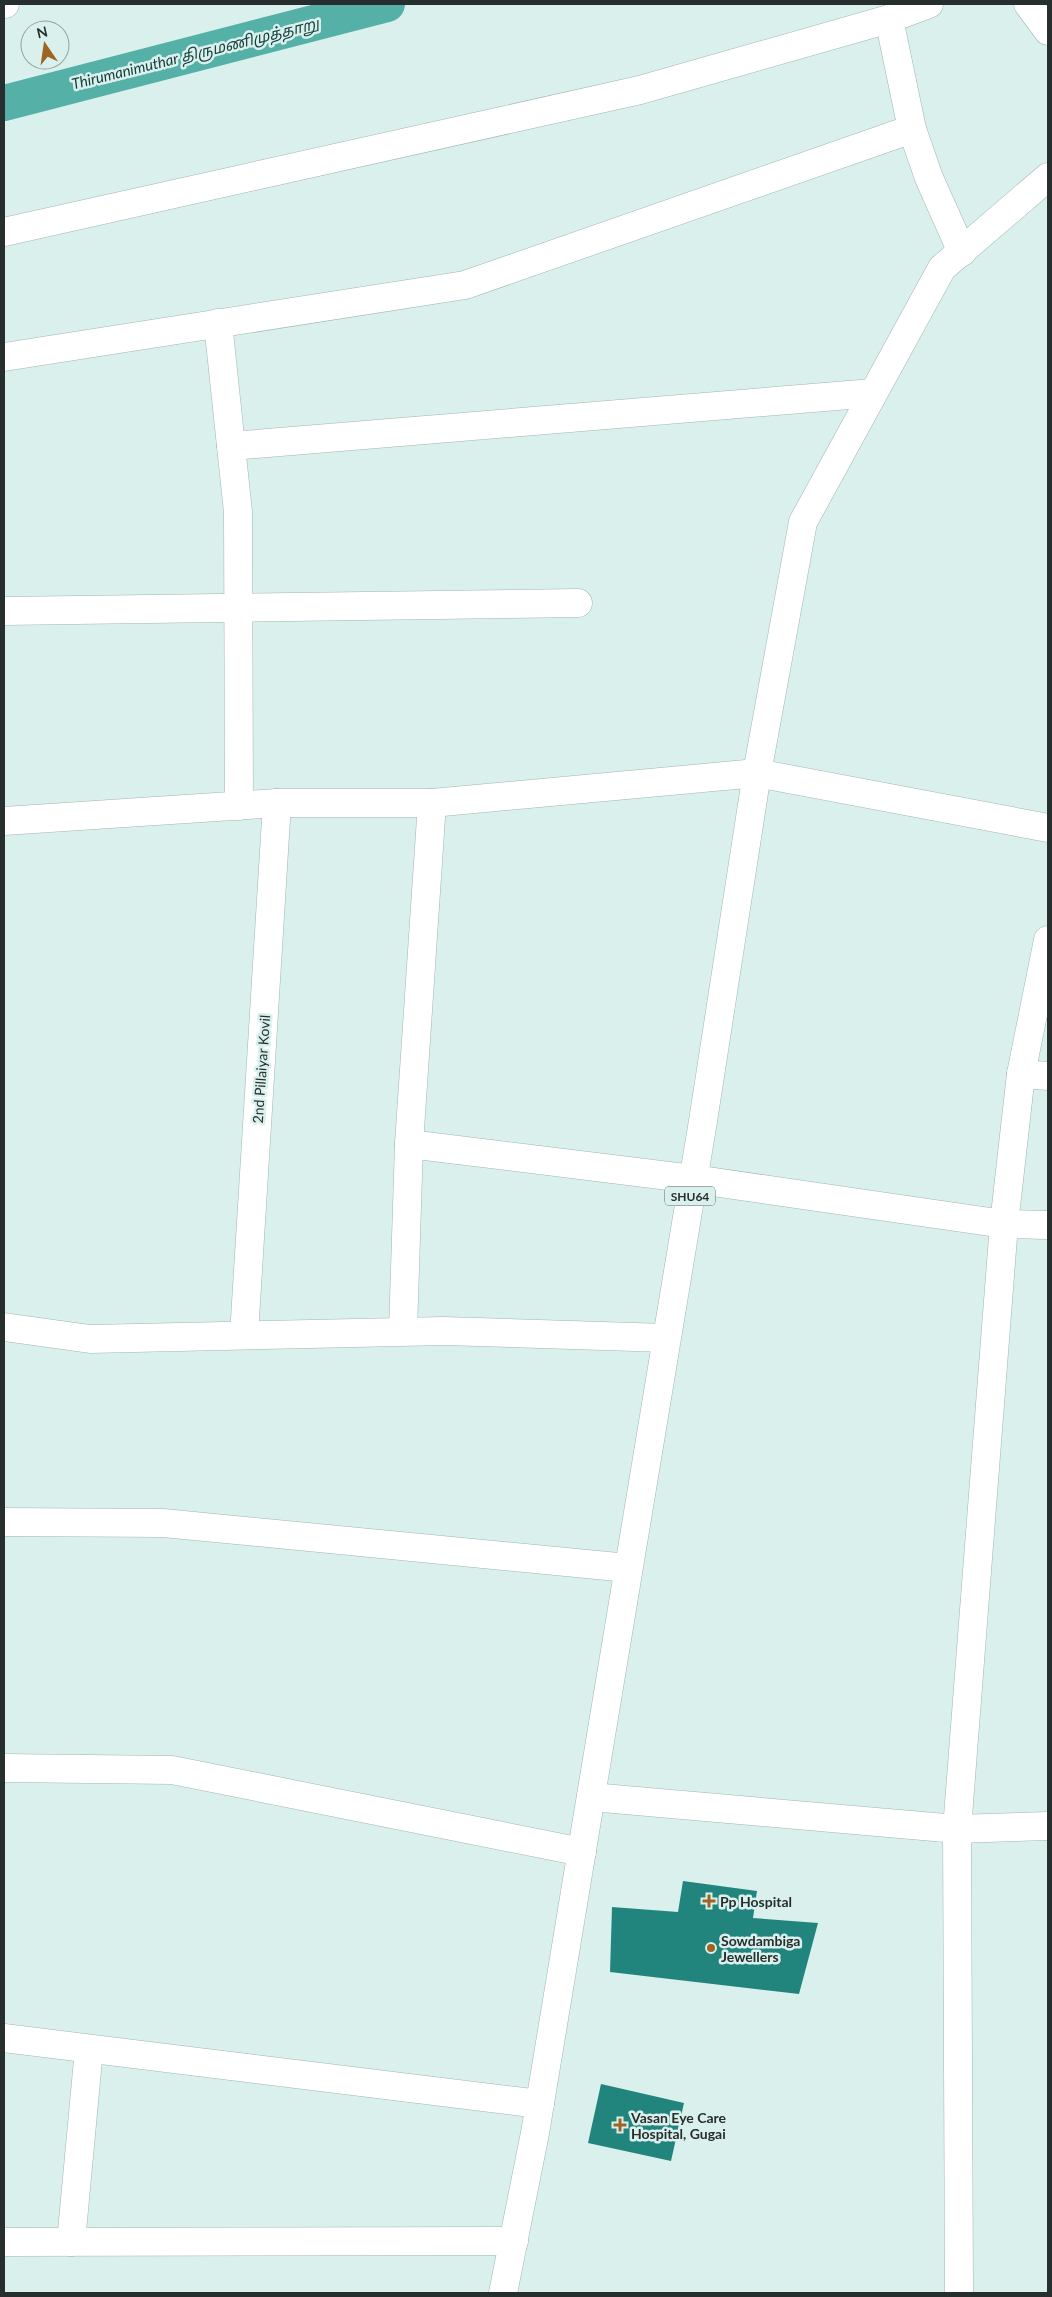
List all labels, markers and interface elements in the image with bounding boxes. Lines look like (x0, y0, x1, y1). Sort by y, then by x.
water label: Thirumanimuthar திருமணிமுத்தாறு (70, 13, 322, 94)
north arrow (20, 20, 70, 70)
text: N (35, 22, 49, 41)
street label: 2nd Pillaiyar Kovil (249, 1014, 273, 1124)
road number: SHU64 (665, 1186, 715, 1206)
place label: Pp Hospital (720, 1893, 792, 1910)
marker: Pp Hospital (702, 1894, 716, 1908)
place label: Sowdambiga Jewellers (721, 1932, 800, 1965)
marker: Sowdambiga Jewellers (705, 1942, 717, 1954)
place label: Vasan Eye Care Hospital, Gugai (630, 2109, 727, 2142)
marker: Vasan Eye Care Hospital, Gugai (613, 2118, 627, 2132)

